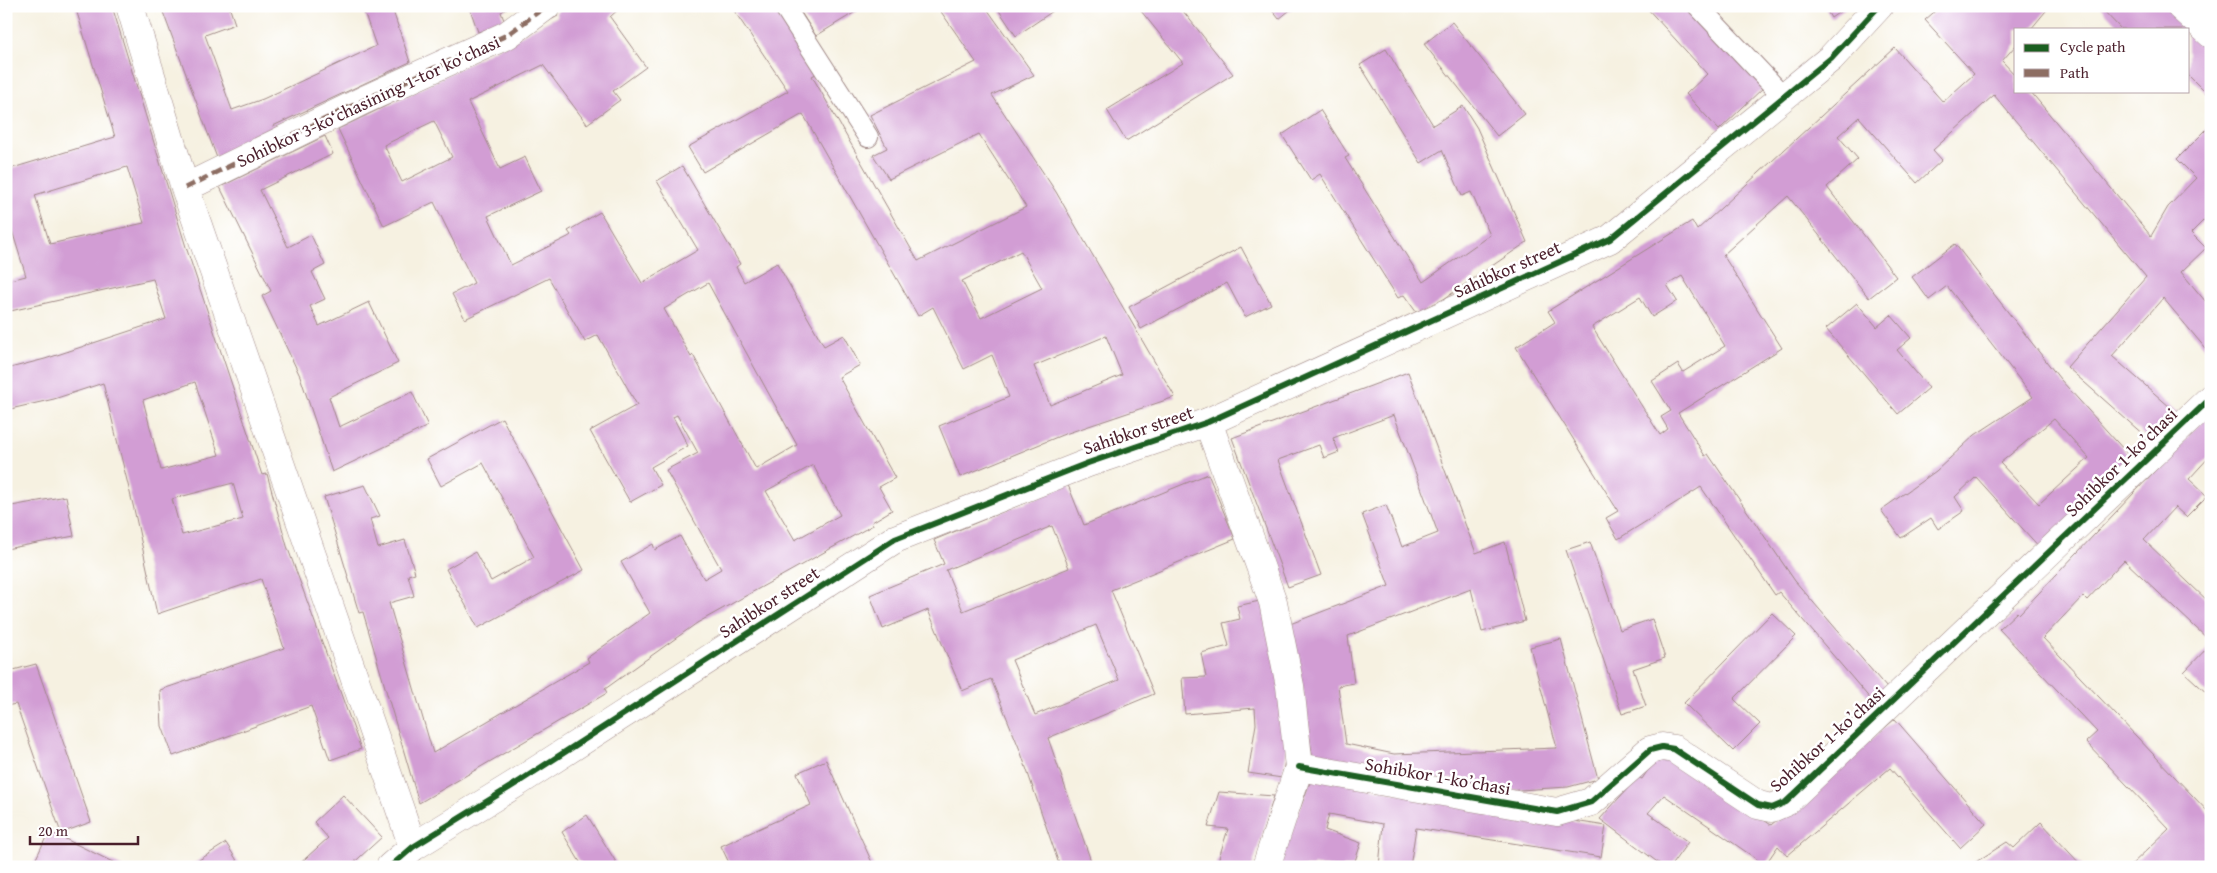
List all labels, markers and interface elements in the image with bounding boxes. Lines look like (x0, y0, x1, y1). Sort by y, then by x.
street label: Sohibkor 3-ko‘chasining 1-tor ko‘chasi (232, 28, 504, 174)
legend (2014, 28, 2190, 92)
text: Cycle path (2060, 36, 2126, 57)
text: Path (2060, 62, 2089, 83)
street label: Sahibkor street (1449, 233, 1566, 305)
street label: Sahibkor street (1079, 398, 1197, 461)
street label: Sohibkor 1-koʼchasi (2059, 401, 2183, 523)
street label: Sahibkor street (713, 559, 825, 645)
street label: Sohibkor 1-koʼchasi (1763, 680, 1891, 798)
street label: Sohibkor 1-koʼchasi (1363, 750, 1513, 802)
scale bar (30, 813, 138, 845)
text: 20 m (38, 820, 69, 841)

